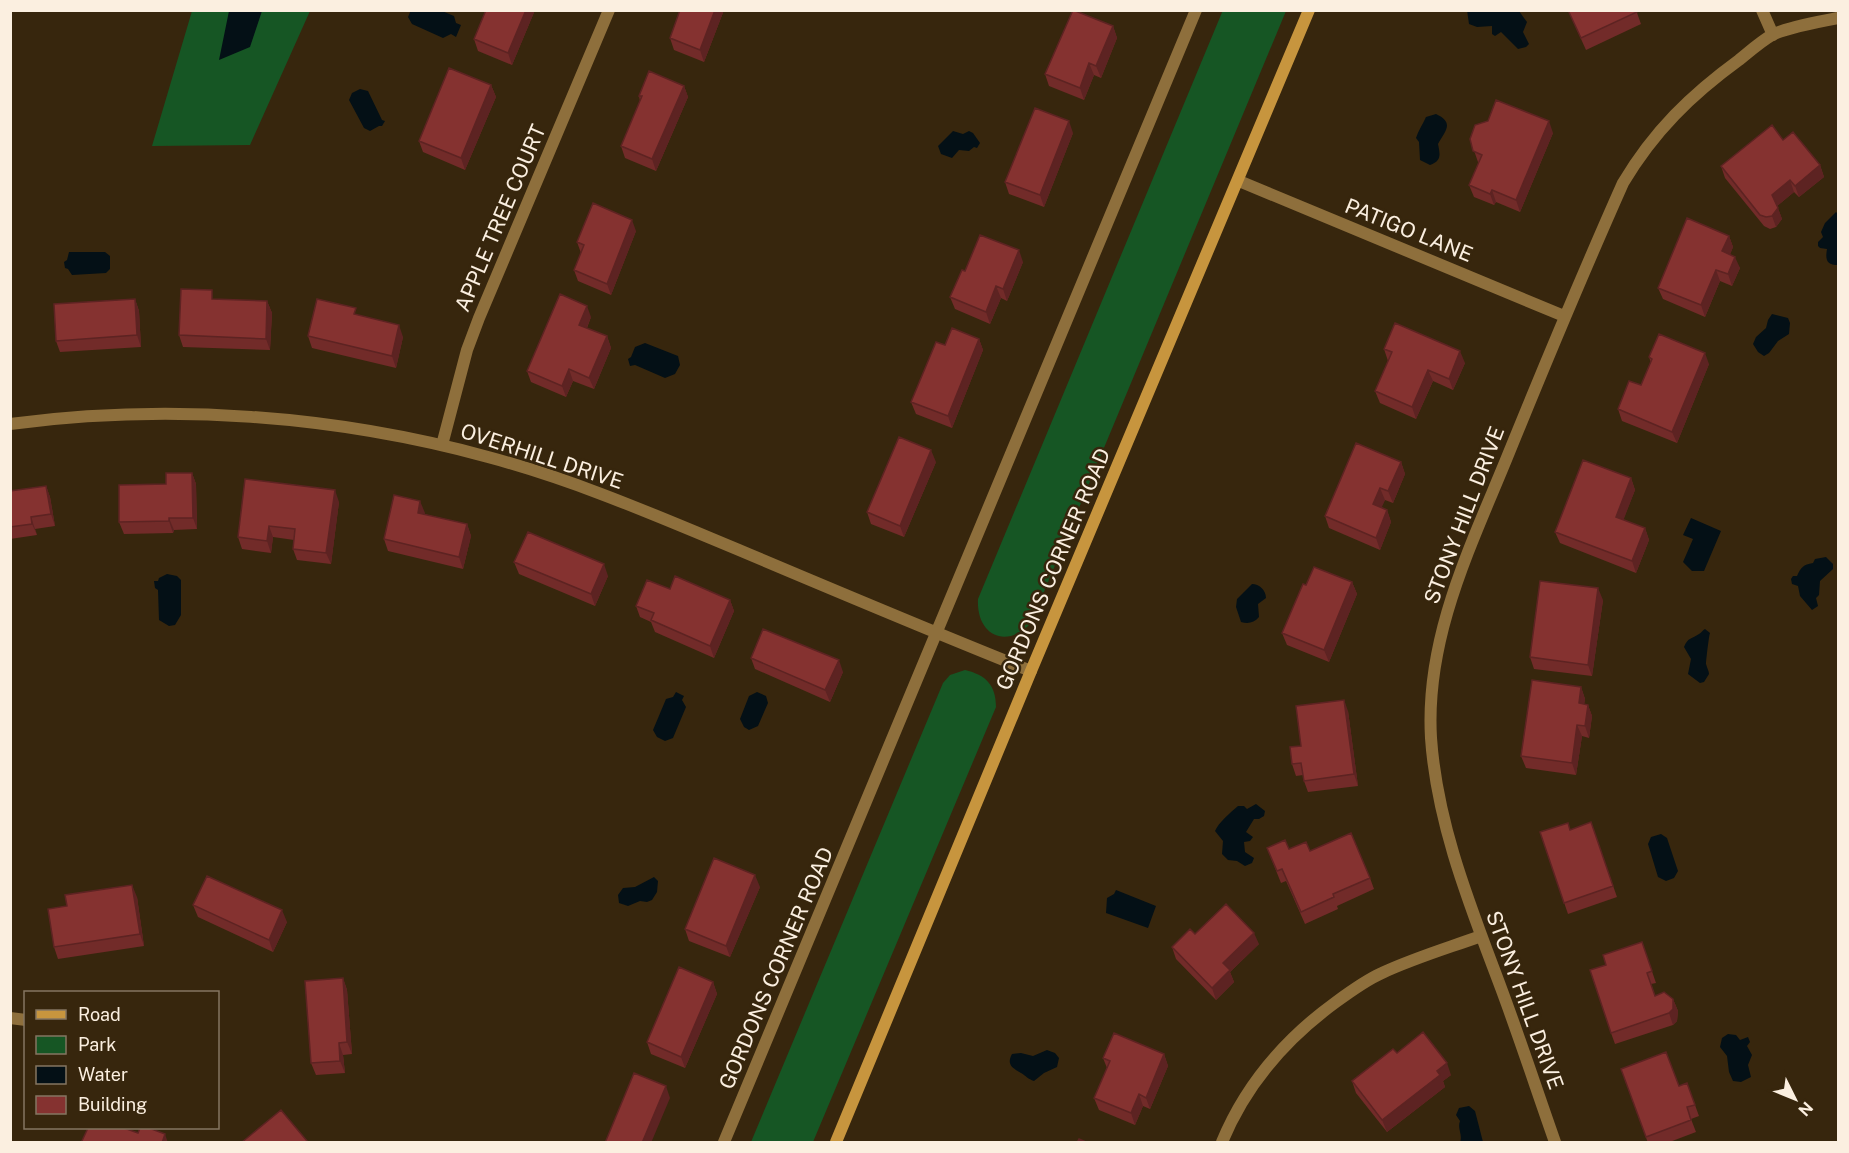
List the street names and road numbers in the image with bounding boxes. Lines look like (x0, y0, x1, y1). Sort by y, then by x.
street label: APPLE TREE COURT (449, 121, 551, 315)
street label: PATIGO LANE (1341, 193, 1477, 267)
street label: OVERHILL DRIVE (457, 418, 627, 494)
street label: STONY HILL DRIVE (1419, 423, 1509, 607)
street label: GORDONS CORNER ROAD (991, 444, 1115, 694)
street label: GORDONS CORNER ROAD (714, 843, 838, 1093)
street label: STONY HILL DRIVE (1481, 907, 1569, 1093)

